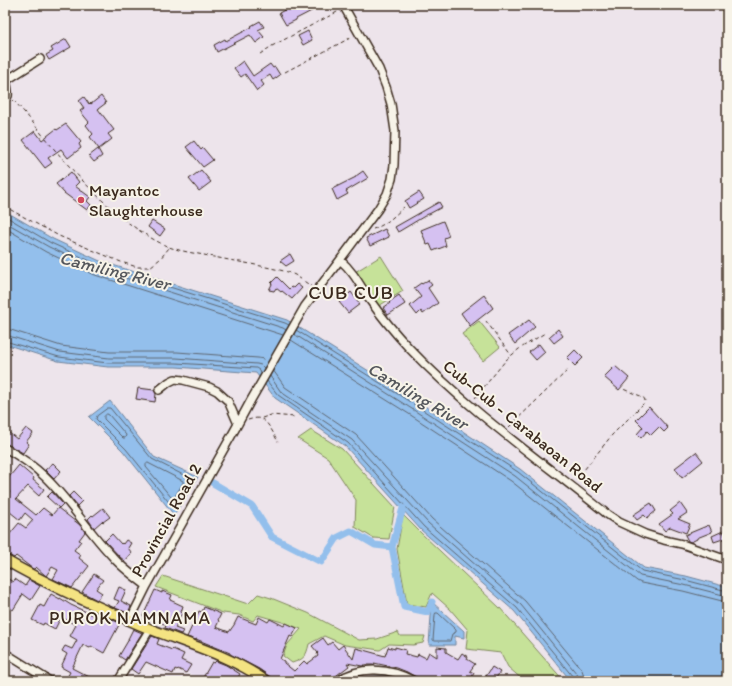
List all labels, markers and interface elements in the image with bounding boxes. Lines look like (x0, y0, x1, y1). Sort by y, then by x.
place label: Mayantoc Slaughterhouse (89, 180, 203, 220)
marker: Mayantoc Slaughterhouse (76, 195, 86, 205)
water label: Camiling River (57, 247, 174, 296)
district label: CUB CUB (308, 281, 394, 304)
street label: Cub-Cub - Carabaoan Road (439, 356, 607, 497)
water label: Camiling River (364, 357, 474, 436)
street label: Provincial Road 2 (127, 460, 205, 580)
district label: PUROK NAMNAMA (49, 607, 211, 629)

